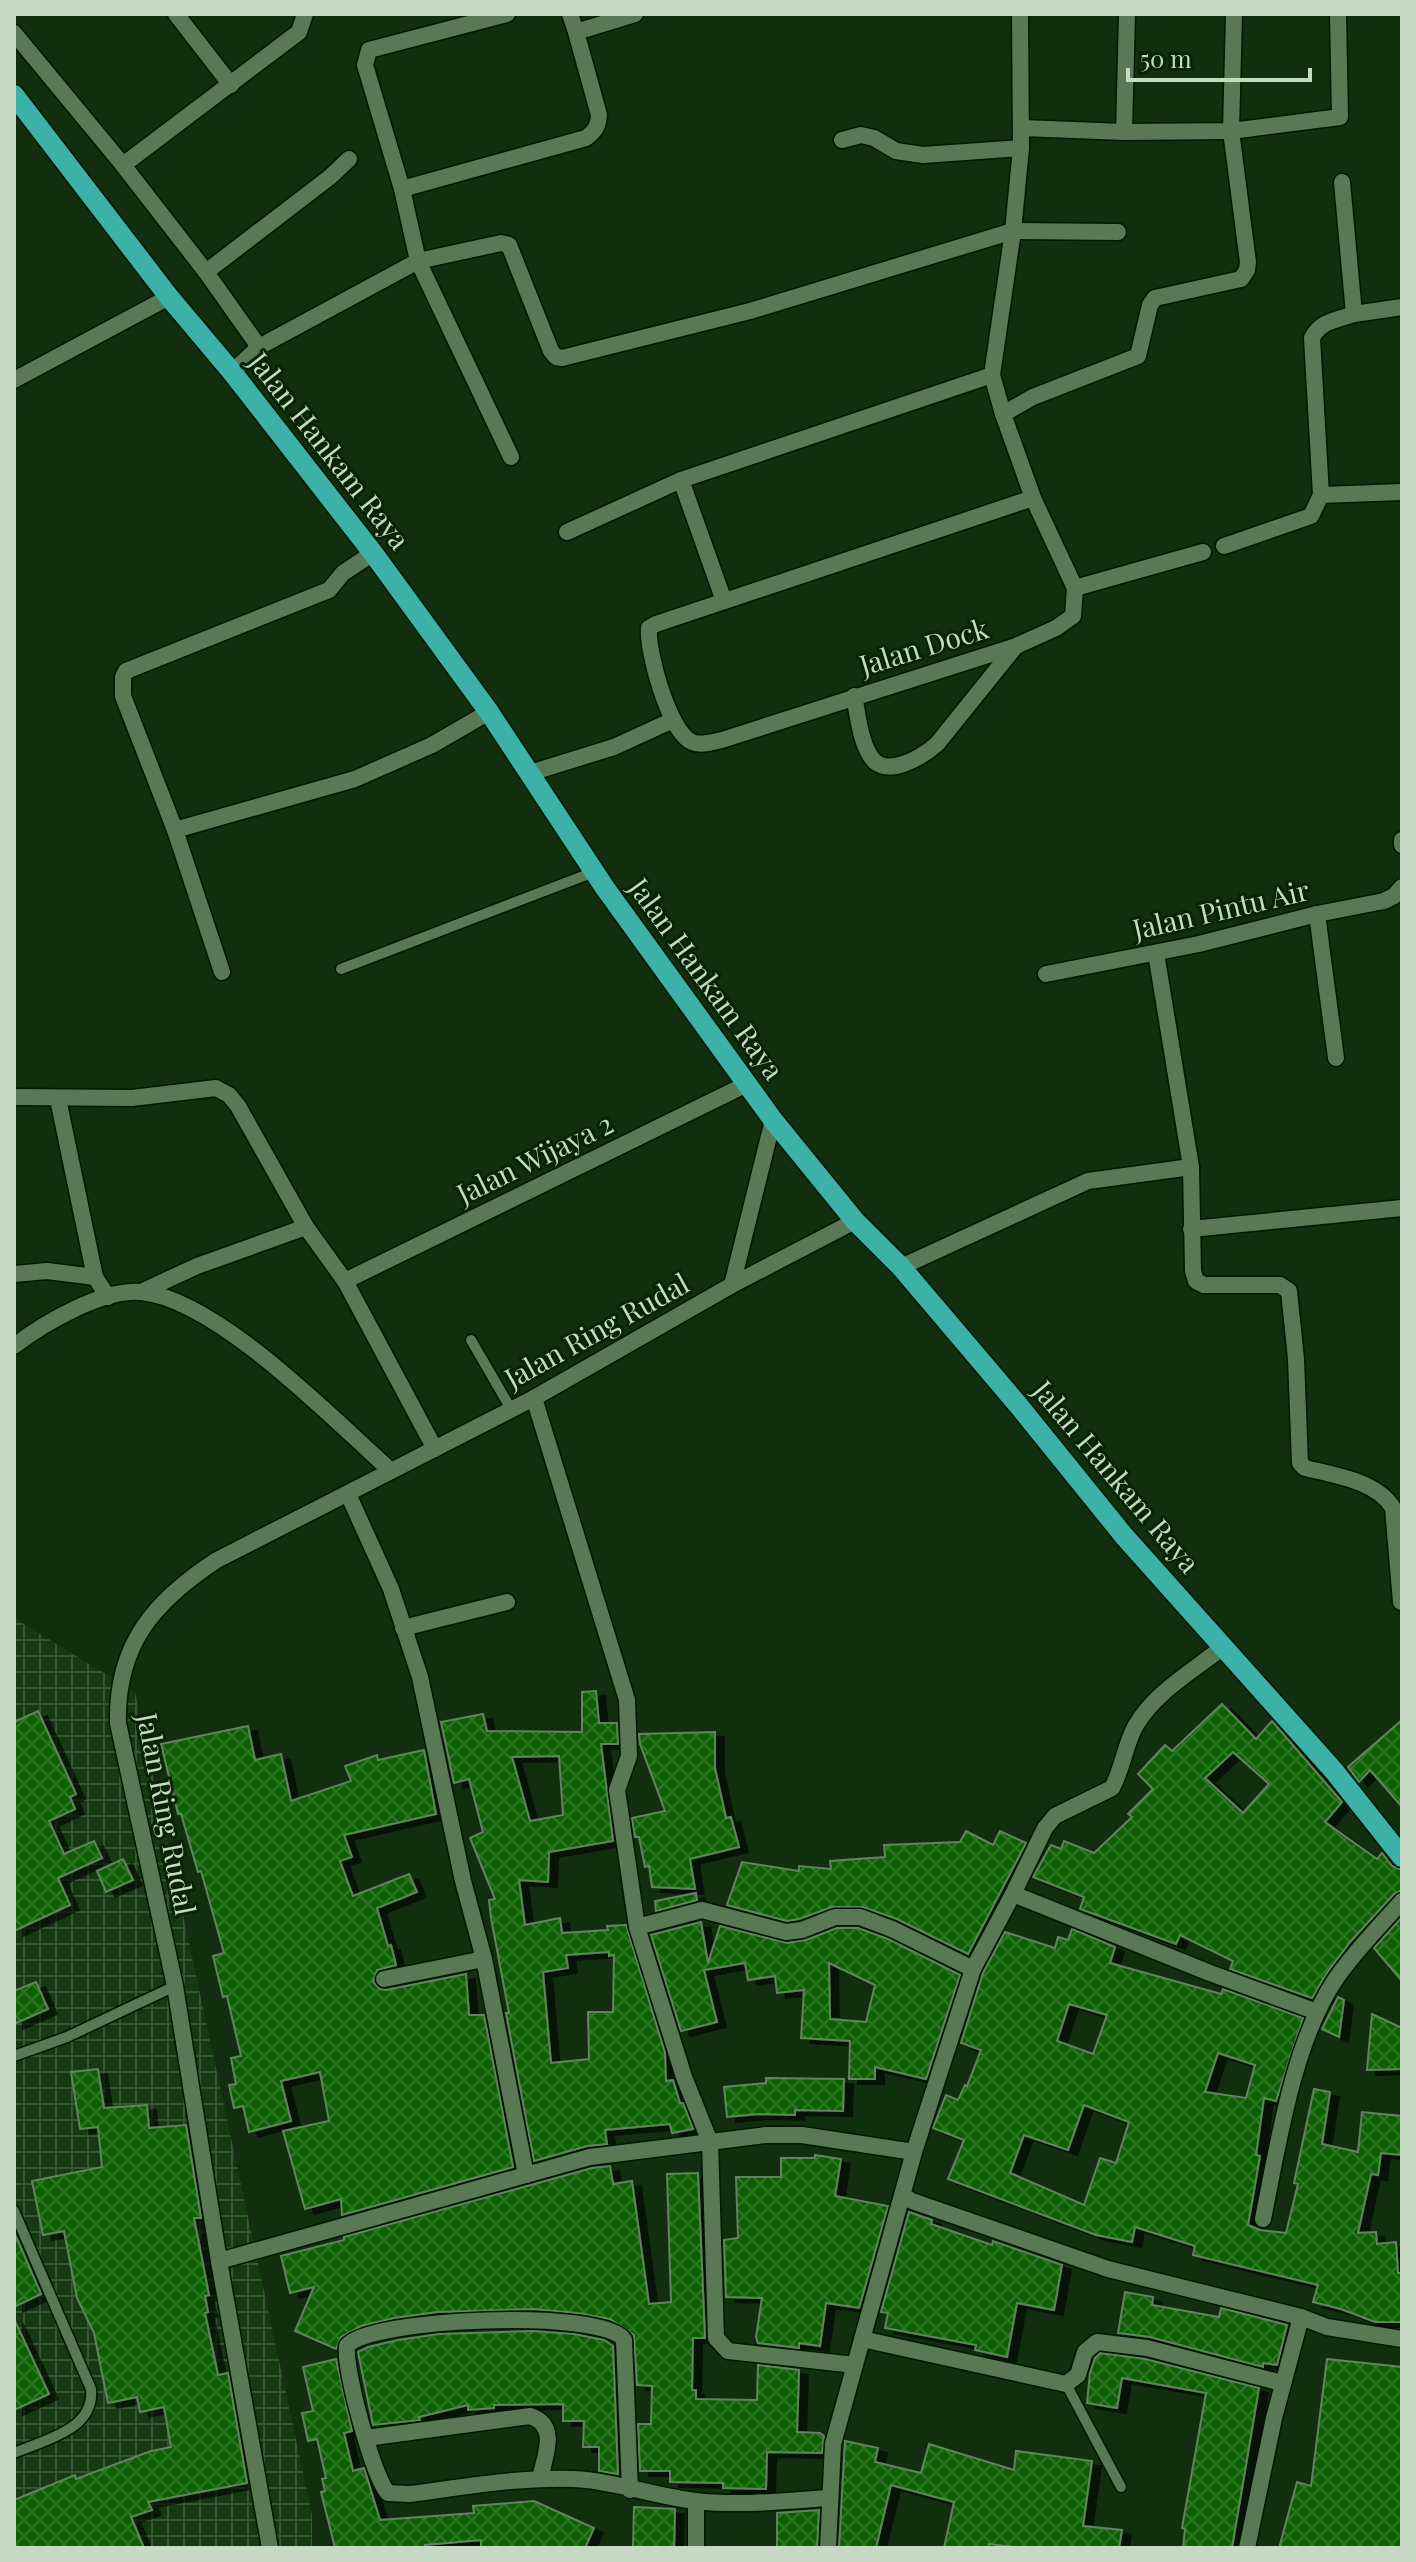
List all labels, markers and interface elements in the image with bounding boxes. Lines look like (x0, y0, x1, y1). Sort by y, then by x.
scale bar (1128, 32, 1310, 82)
text: 50 m (1140, 42, 1192, 74)
street label: Jalan Hankam Raya (241, 343, 419, 556)
street label: Jalan Dock (854, 608, 993, 683)
street label: Jalan Hankam Raya (621, 869, 793, 1086)
street label: Jalan Pintu Air (1128, 870, 1313, 947)
street label: Jalan Wijaya 2 (449, 1104, 619, 1212)
street label: Jalan Ring Rudal (497, 1264, 695, 1396)
street label: Jalan Hankam Raya (1025, 1371, 1209, 1580)
street label: Jalan Ring Rudal (130, 1708, 205, 1918)

